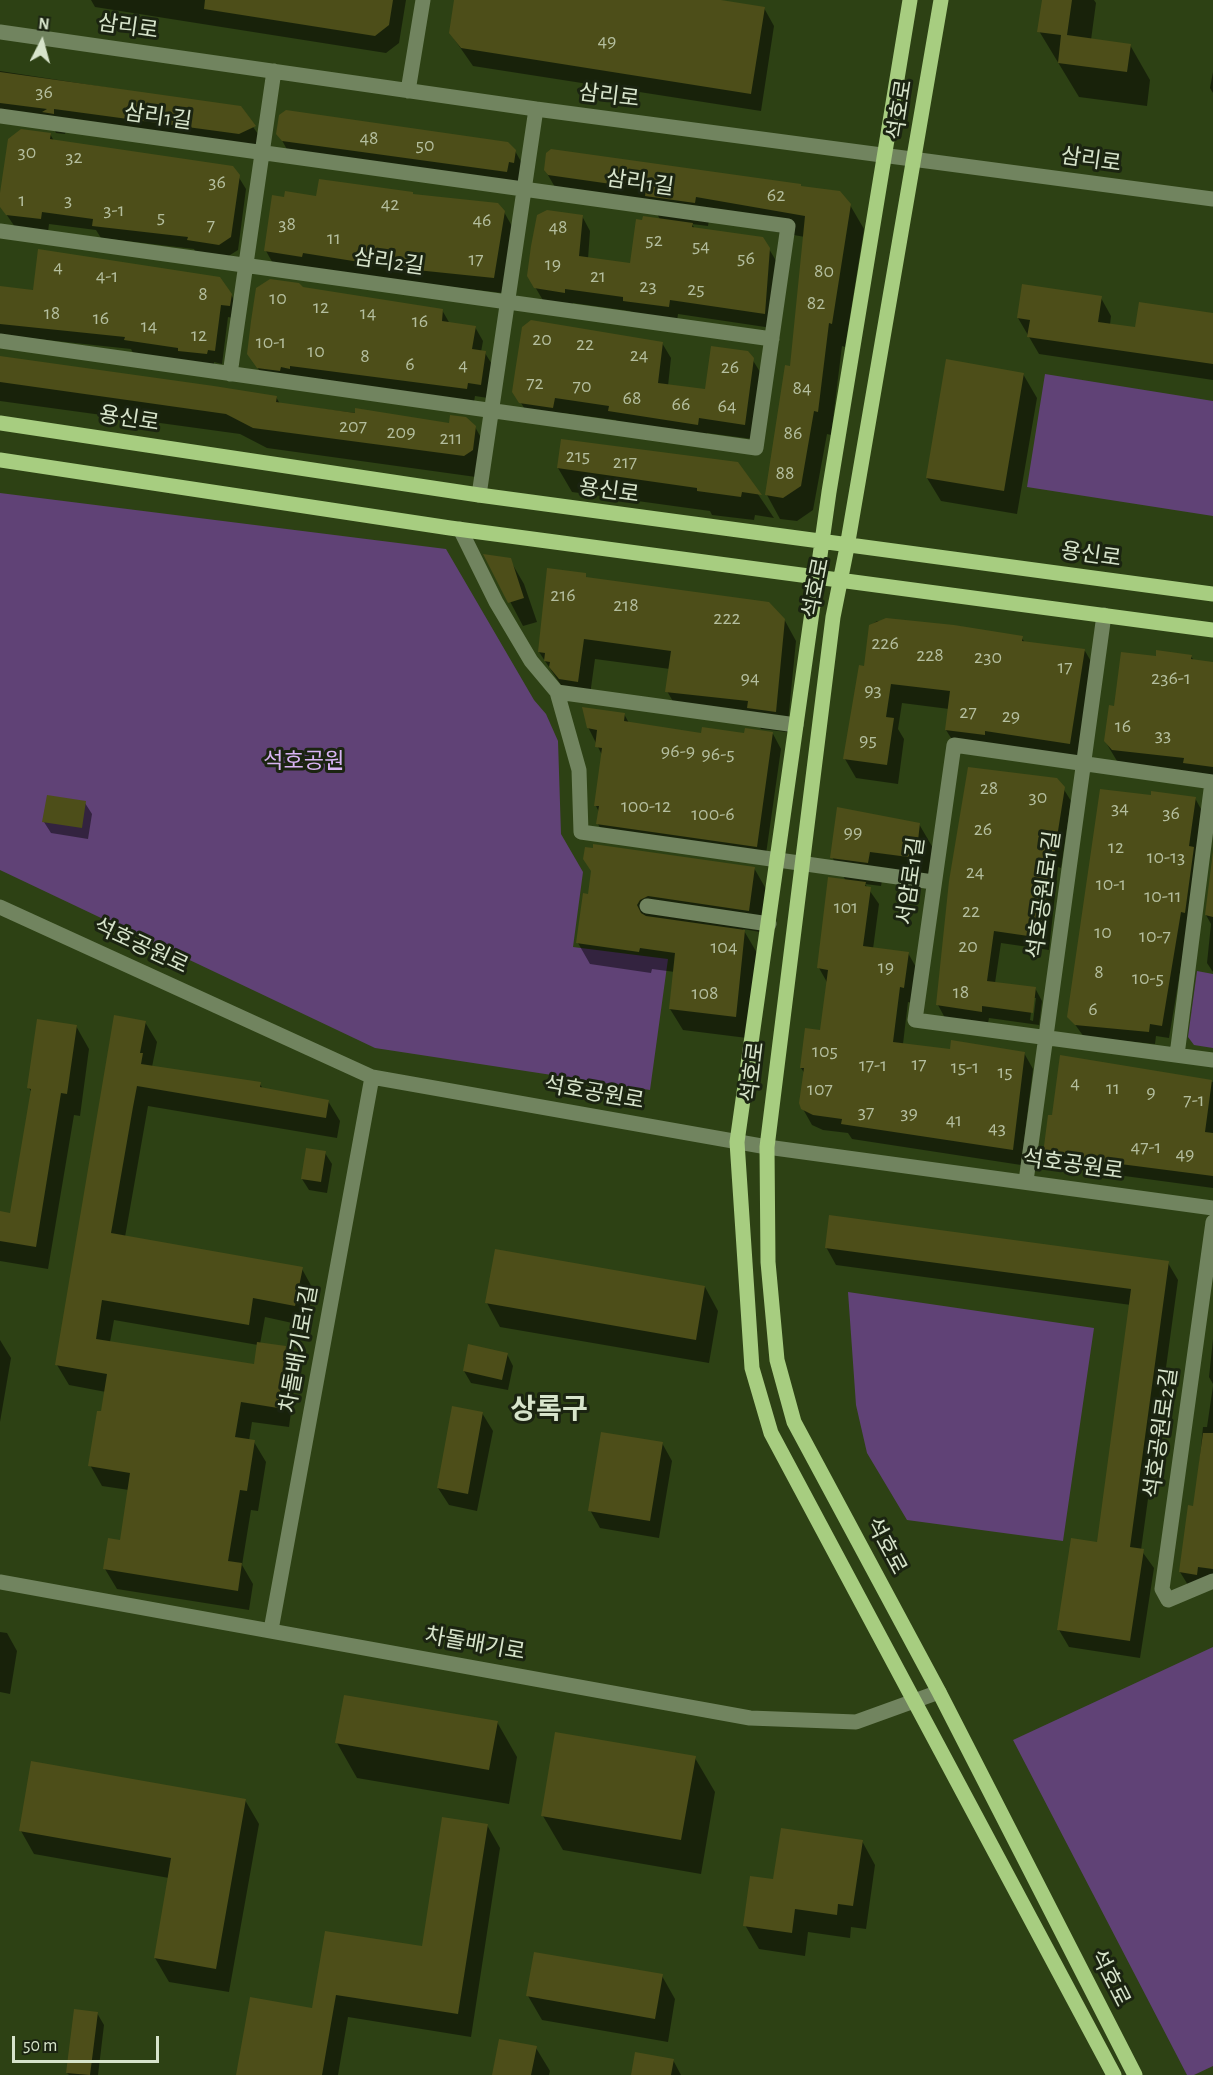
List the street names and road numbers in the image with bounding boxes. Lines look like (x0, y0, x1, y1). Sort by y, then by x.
street label: 삼리로 (96, 10, 160, 44)
street label: 석호로 (882, 78, 918, 142)
street label: 삼리로 (577, 79, 641, 113)
street label: 삼리1길 (122, 99, 194, 135)
street label: 삼리로 (1059, 143, 1123, 177)
street label: 삼리1길 (604, 165, 676, 201)
street label: 삼리2길 (352, 244, 426, 280)
street label: 용신로 (97, 401, 161, 437)
street label: 용신로 (577, 474, 641, 508)
street label: 용신로 (1059, 538, 1123, 572)
street label: 석호로 (797, 556, 835, 620)
street label: 석호공원로1길 (1022, 829, 1066, 961)
street label: 서암로1길 (892, 835, 930, 927)
street label: 석호공원로 (90, 913, 192, 979)
street label: 석호로 (736, 1040, 770, 1104)
street label: 석호공원로 (542, 1071, 646, 1115)
street label: 석호공원로 (1021, 1145, 1125, 1185)
street label: 차돌배기로1길 (275, 1283, 323, 1415)
street label: 석호공원로2길 (1139, 1366, 1183, 1500)
street label: 석호로 (860, 1513, 912, 1579)
street label: 차돌배기로 (423, 1622, 527, 1666)
street label: 석호로 (1084, 1945, 1136, 2011)

